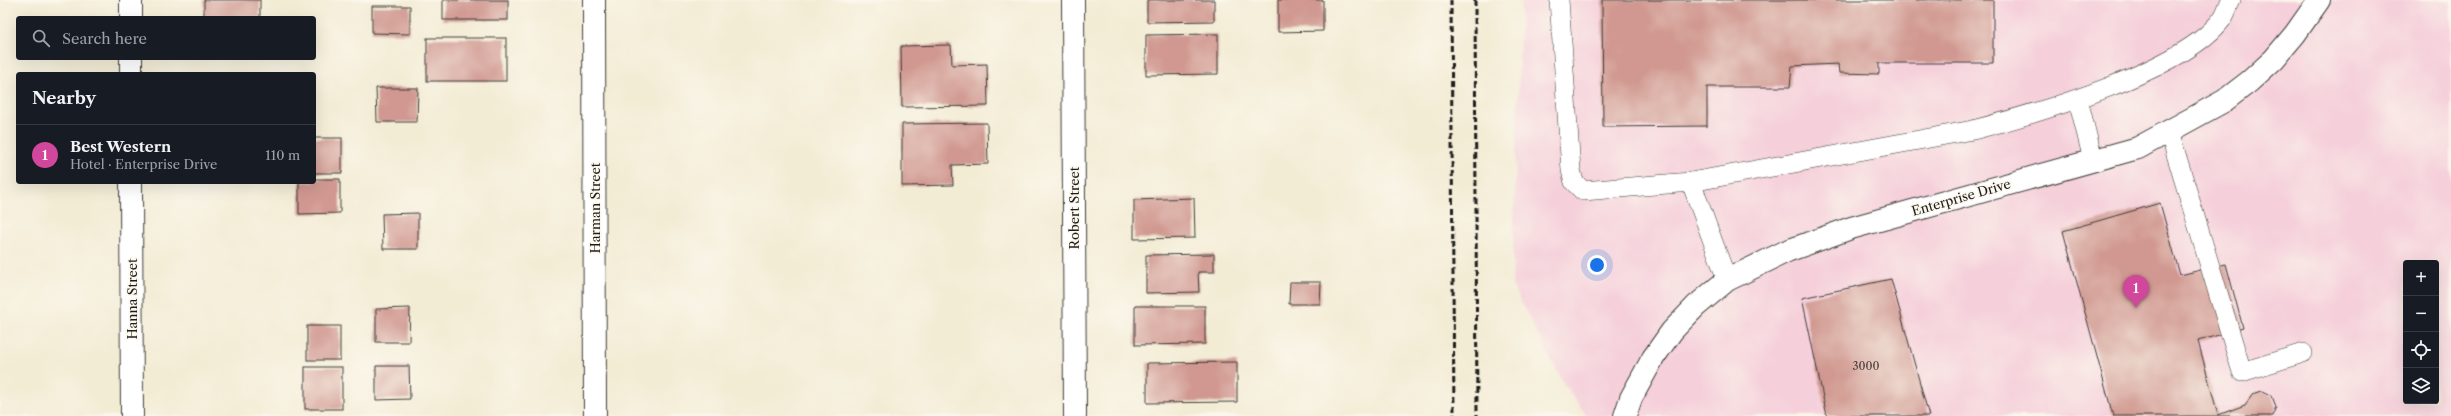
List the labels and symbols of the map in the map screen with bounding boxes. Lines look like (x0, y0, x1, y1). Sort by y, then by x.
street label: Harman Street (587, 162, 603, 253)
street label: Robert Street (1066, 166, 1082, 249)
street label: Enterprise Drive (1910, 175, 2012, 219)
your location (1587, 255, 1607, 275)
street label: Hanna Street (124, 258, 140, 340)
pin: 1 (2123, 275, 2149, 308)
house number: 3000 (1853, 359, 1880, 373)

